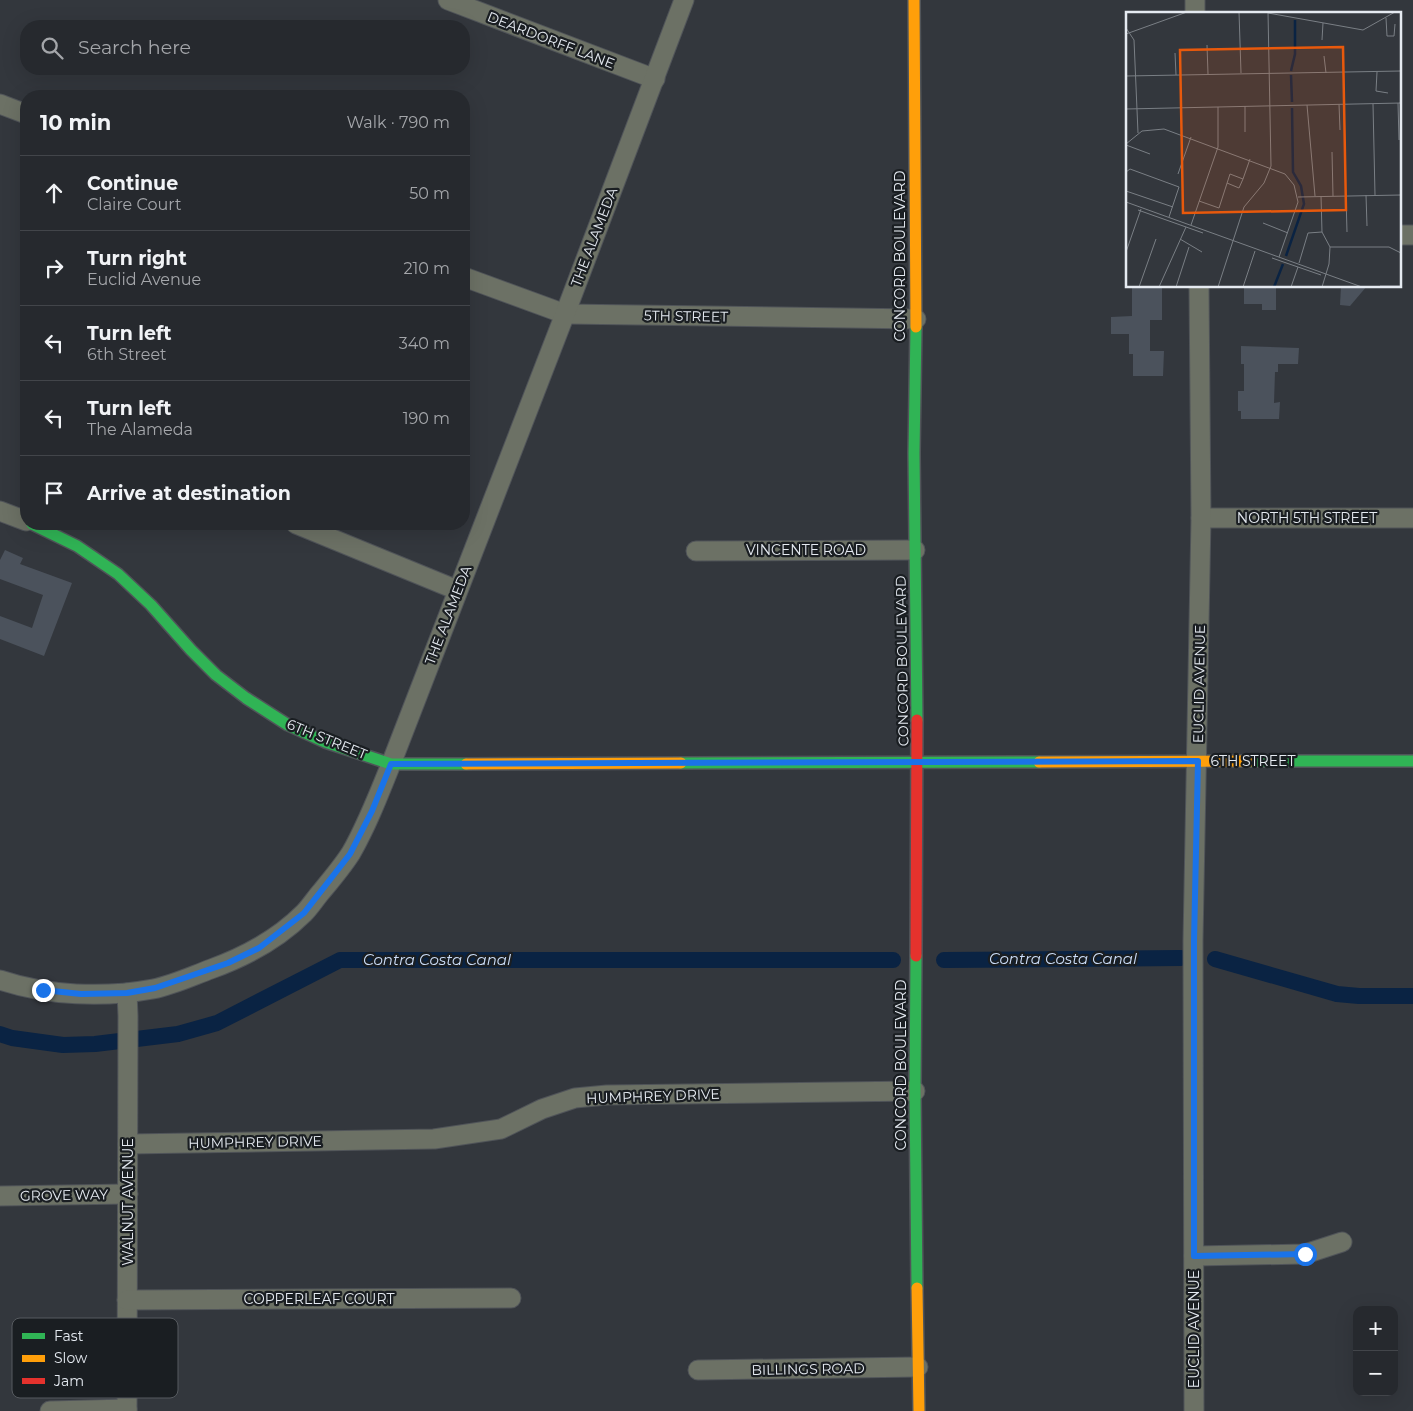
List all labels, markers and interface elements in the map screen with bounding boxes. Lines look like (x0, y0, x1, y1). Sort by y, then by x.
street label: DEARDORFF LANE (485, 7, 617, 73)
inset map (1126, 12, 1400, 288)
search box (20, 20, 470, 75)
icon: search (38, 34, 66, 62)
text: Search here (78, 36, 191, 59)
text: 10 min (40, 110, 111, 135)
text: Walk · 790 m (346, 113, 450, 132)
street label: CONCORD BOULEVARD (891, 171, 909, 341)
text: Continue (87, 172, 178, 195)
icon: ahead (40, 179, 68, 207)
text: 50 m (409, 184, 450, 203)
street label: THE ALAMEDA (567, 184, 622, 289)
text: Claire Court (87, 195, 181, 214)
text: Turn right (87, 247, 187, 270)
icon: right (40, 254, 68, 282)
text: 210 m (403, 259, 450, 278)
text: Euclid Avenue (87, 270, 201, 289)
street label: 5TH STREET (644, 306, 728, 326)
text: Turn left (87, 322, 172, 345)
icon: left (40, 329, 68, 357)
text: 340 m (399, 334, 450, 353)
text: 6th Street (87, 345, 167, 364)
text: Turn left (87, 397, 172, 420)
icon: left (40, 404, 68, 432)
text: 190 m (403, 409, 450, 428)
text: The Alameda (87, 420, 193, 439)
icon: arrive (40, 479, 68, 507)
text: Arrive at destination (87, 482, 291, 505)
street label: NORTH 5TH STREET (1237, 509, 1377, 527)
street label: VINCENTE ROAD (746, 541, 866, 559)
street label: THE ALAMEDA (421, 562, 476, 667)
street label: CONCORD BOULEVARD (892, 575, 912, 747)
street label: EUCLID AVENUE (1189, 625, 1209, 743)
street label: 6TH STREET (284, 715, 370, 763)
street label: 6TH STREET (1211, 752, 1295, 770)
water label: Contra Costa Canal (989, 949, 1137, 968)
water label: Contra Costa Canal (363, 950, 511, 969)
route end (32, 979, 55, 1002)
street label: CONCORD BOULEVARD (892, 980, 910, 1150)
street label: HUMPHREY DRIVE (586, 1085, 720, 1107)
street label: HUMPHREY DRIVE (188, 1132, 322, 1152)
street label: WALNUT AVENUE (119, 1138, 137, 1266)
street label: GROVE WAY (20, 1185, 108, 1205)
route start (1294, 1243, 1317, 1266)
street label: EUCLID AVENUE (1185, 1270, 1203, 1388)
street label: COPPERLEAF COURT (244, 1290, 394, 1308)
map controls (1353, 1306, 1398, 1396)
button: + (1353, 1306, 1398, 1351)
legend (12, 1318, 178, 1398)
text: Fast (54, 1327, 84, 1345)
text: Slow (54, 1349, 88, 1367)
button: − (1353, 1351, 1398, 1396)
street label: BILLINGS ROAD (751, 1359, 865, 1379)
text: Jam (53, 1372, 84, 1390)

